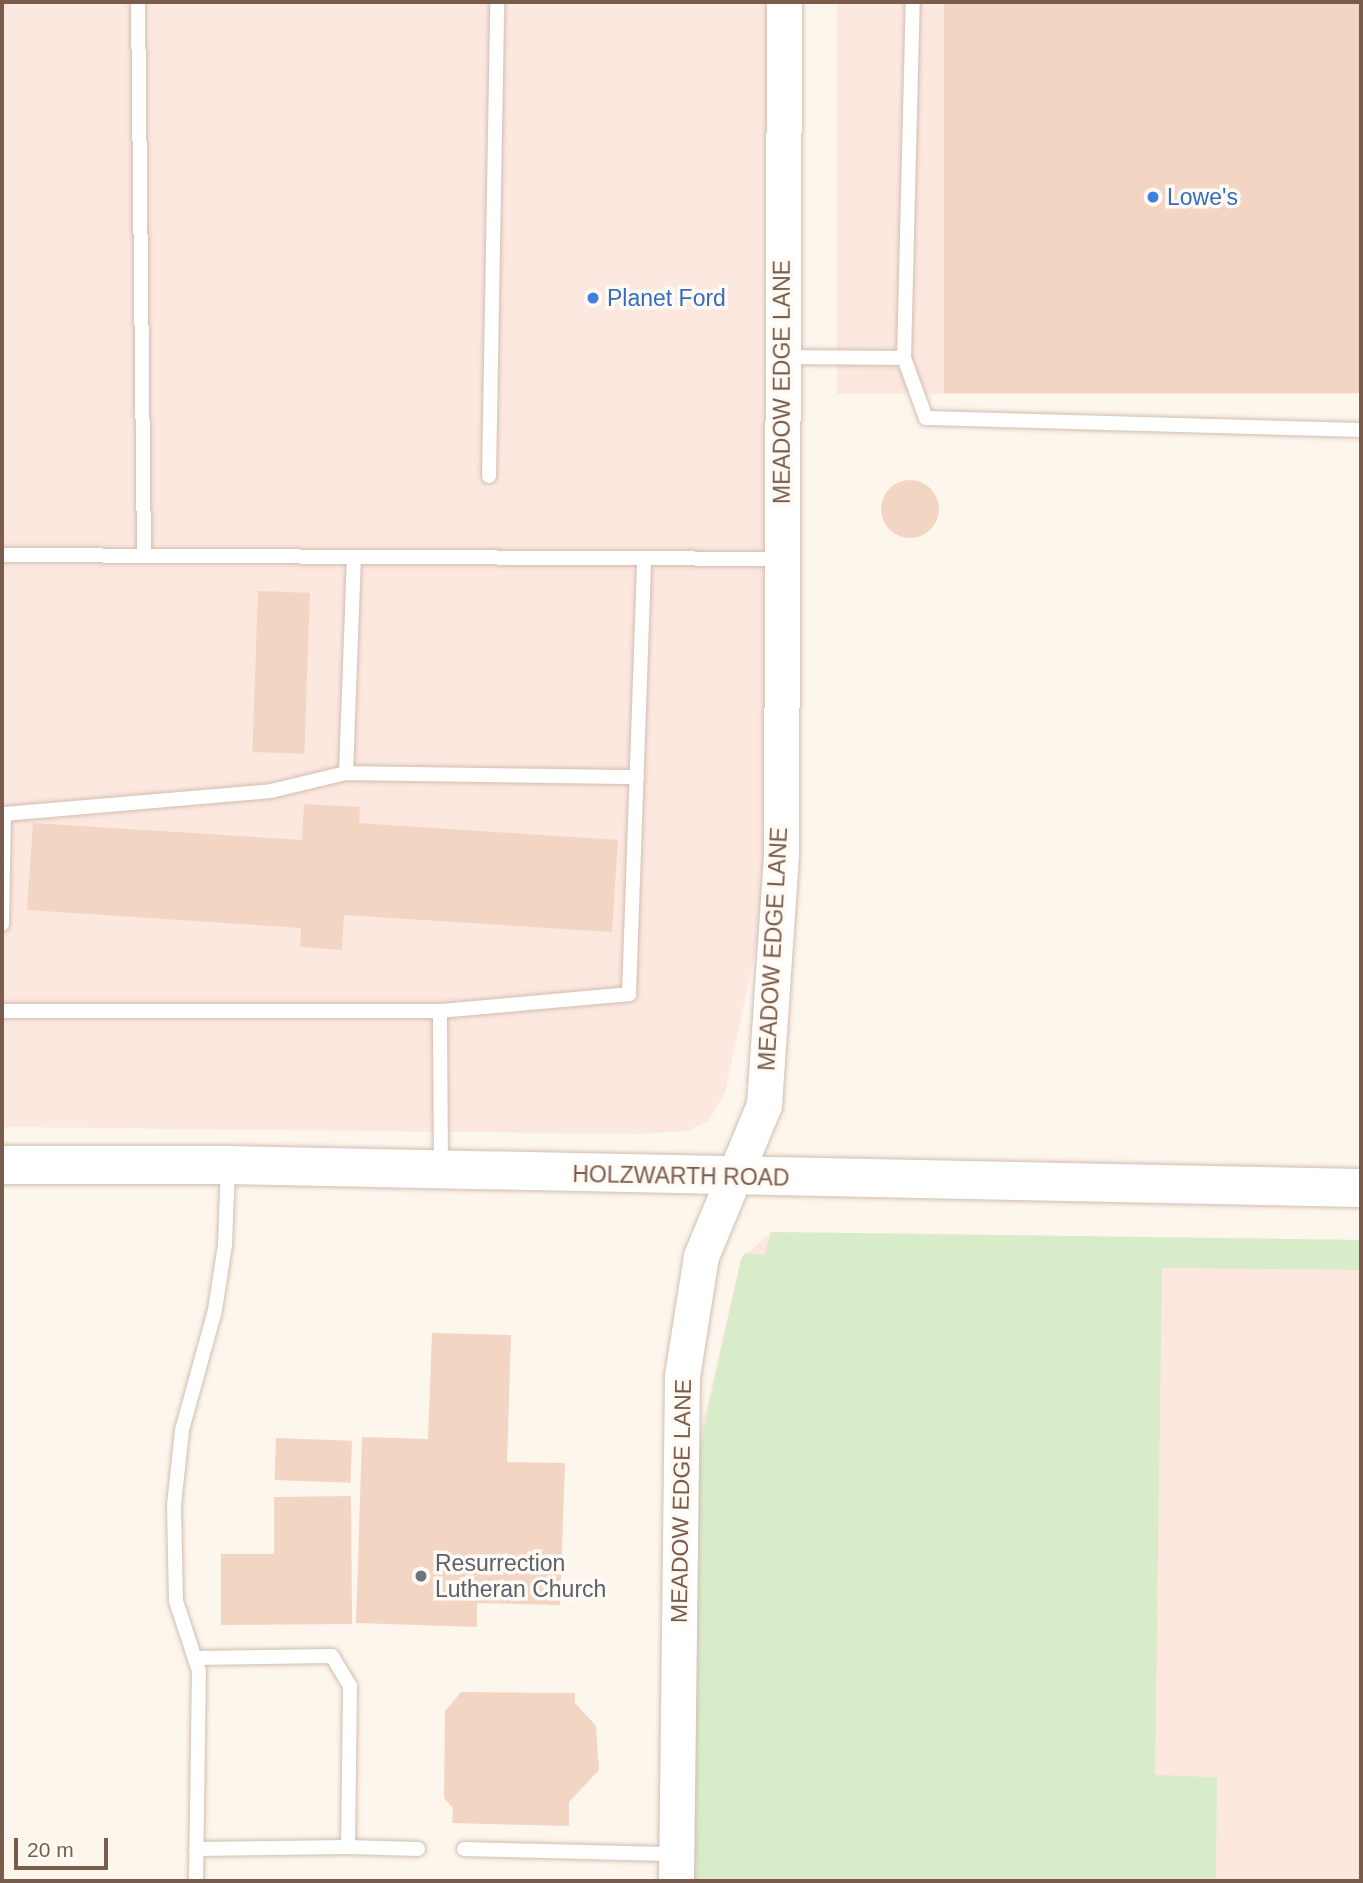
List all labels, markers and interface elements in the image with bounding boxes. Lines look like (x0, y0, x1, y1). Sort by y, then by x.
place label: Lowe's (1167, 183, 1238, 211)
marker: Lowe's (1145, 189, 1161, 205)
street label: MEADOW EDGE LANE (768, 260, 796, 504)
place label: Planet Ford (607, 284, 726, 312)
marker: Planet Ford (585, 290, 601, 306)
street label: MEADOW EDGE LANE (753, 826, 793, 1072)
street label: HOLZWARTH ROAD (572, 1160, 790, 1192)
street label: MEADOW EDGE LANE (665, 1379, 697, 1623)
place label: Resurrection Lutheran Church (435, 1549, 606, 1603)
marker: Resurrection Lutheran Church (413, 1568, 429, 1584)
scale bar (18, 1824, 112, 1868)
text: 20 m (27, 1838, 74, 1861)

